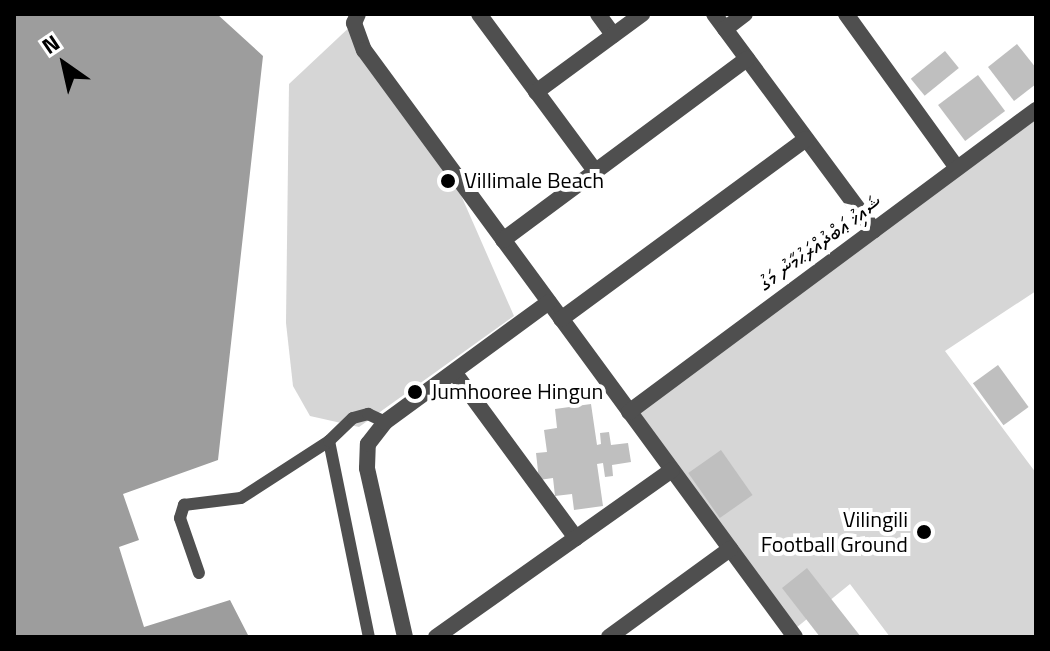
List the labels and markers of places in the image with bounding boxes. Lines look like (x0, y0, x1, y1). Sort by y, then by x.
place label: Villimale Beach (464, 168, 604, 194)
marker: Villimale Beach (439, 172, 457, 190)
place label: Jumhooree Hingun (431, 379, 603, 405)
marker: Jumhooree Hingun (406, 383, 424, 401)
place label: Vilingili Football Ground (761, 506, 908, 558)
marker: Vilingili Football Ground (915, 523, 933, 541)

